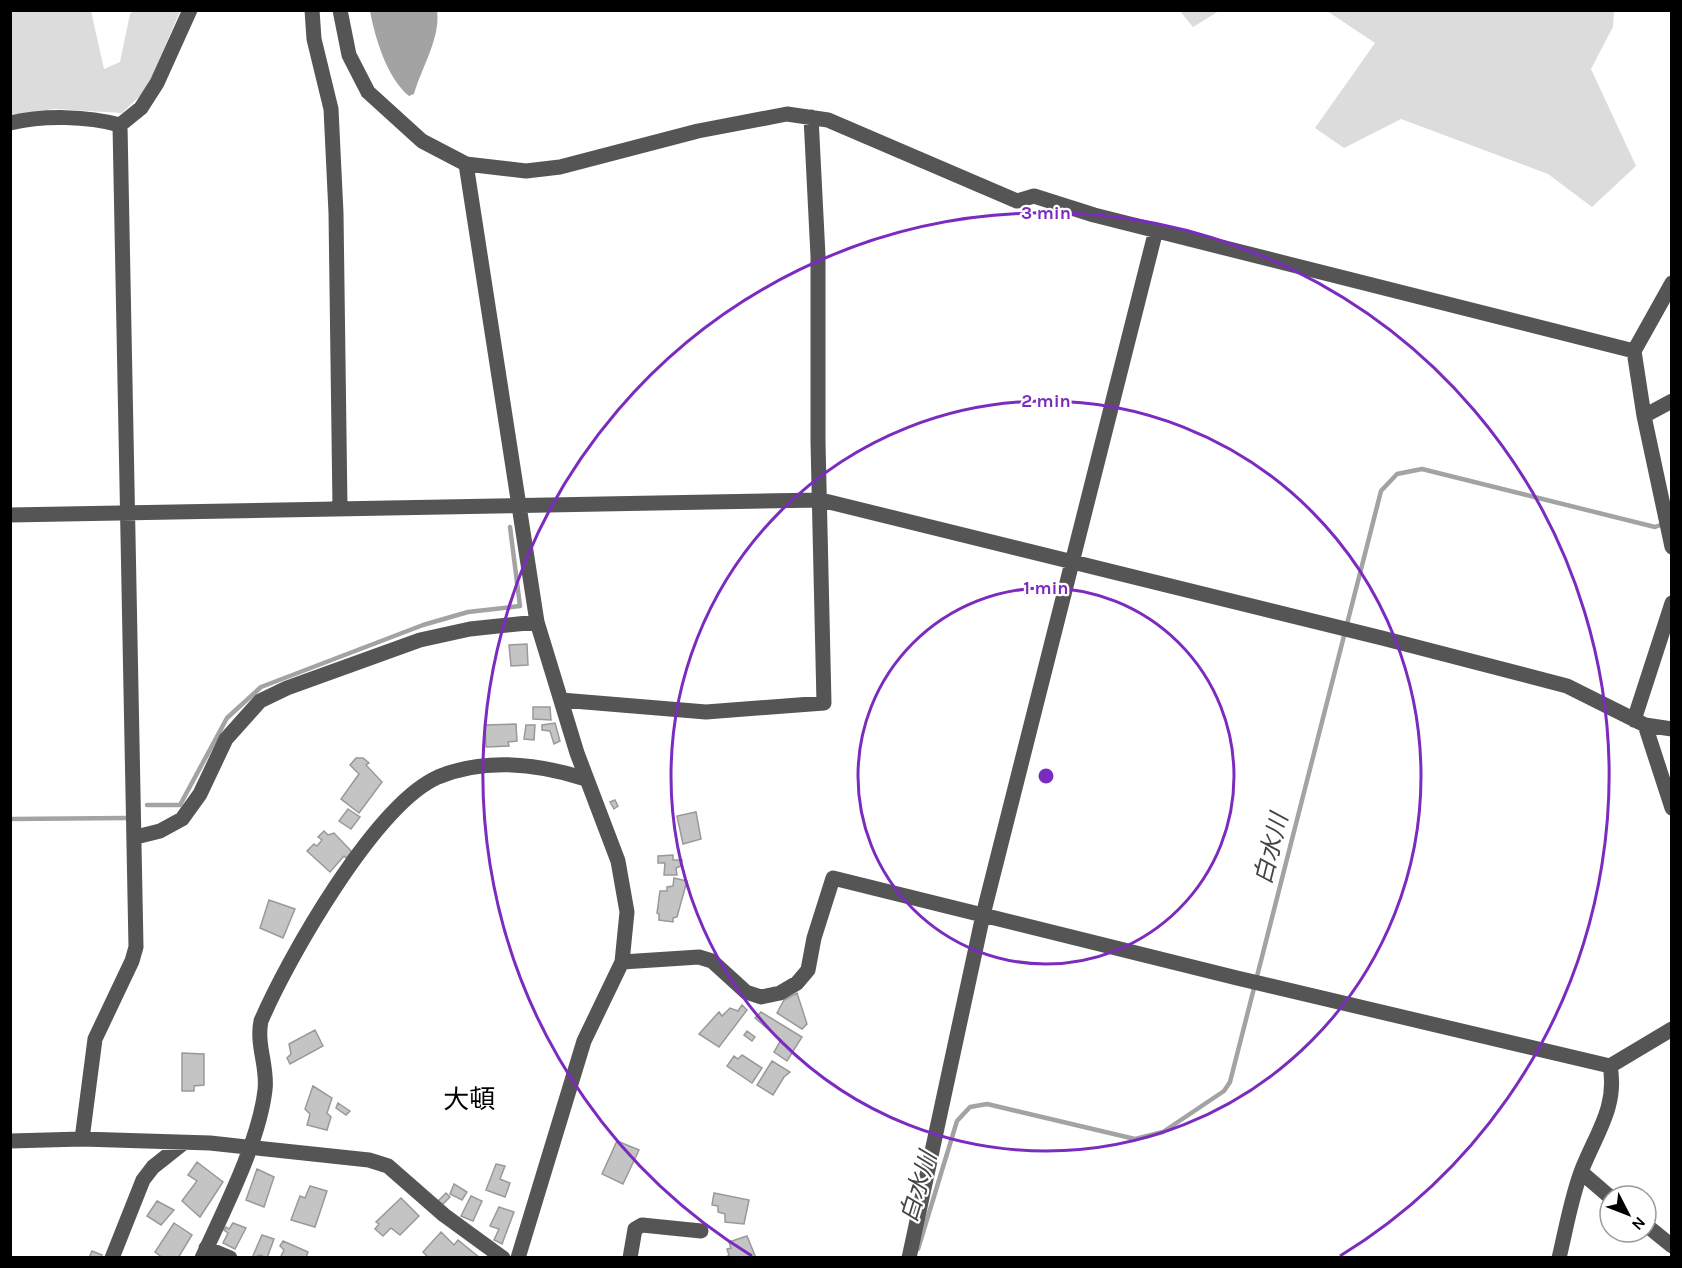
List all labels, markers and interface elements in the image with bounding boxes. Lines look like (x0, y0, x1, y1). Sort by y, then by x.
text: 3 min (1021, 202, 1071, 224)
text: 2 min (1021, 390, 1071, 412)
text: 1 min (1023, 577, 1069, 599)
centre of rings (1036, 766, 1056, 786)
water label: 白水川 (1249, 808, 1294, 887)
district label: 大頓 (443, 1084, 495, 1115)
water label: 白水川 (894, 1146, 943, 1226)
north arrow (1598, 1184, 1658, 1244)
text: N (1628, 1213, 1650, 1234)

